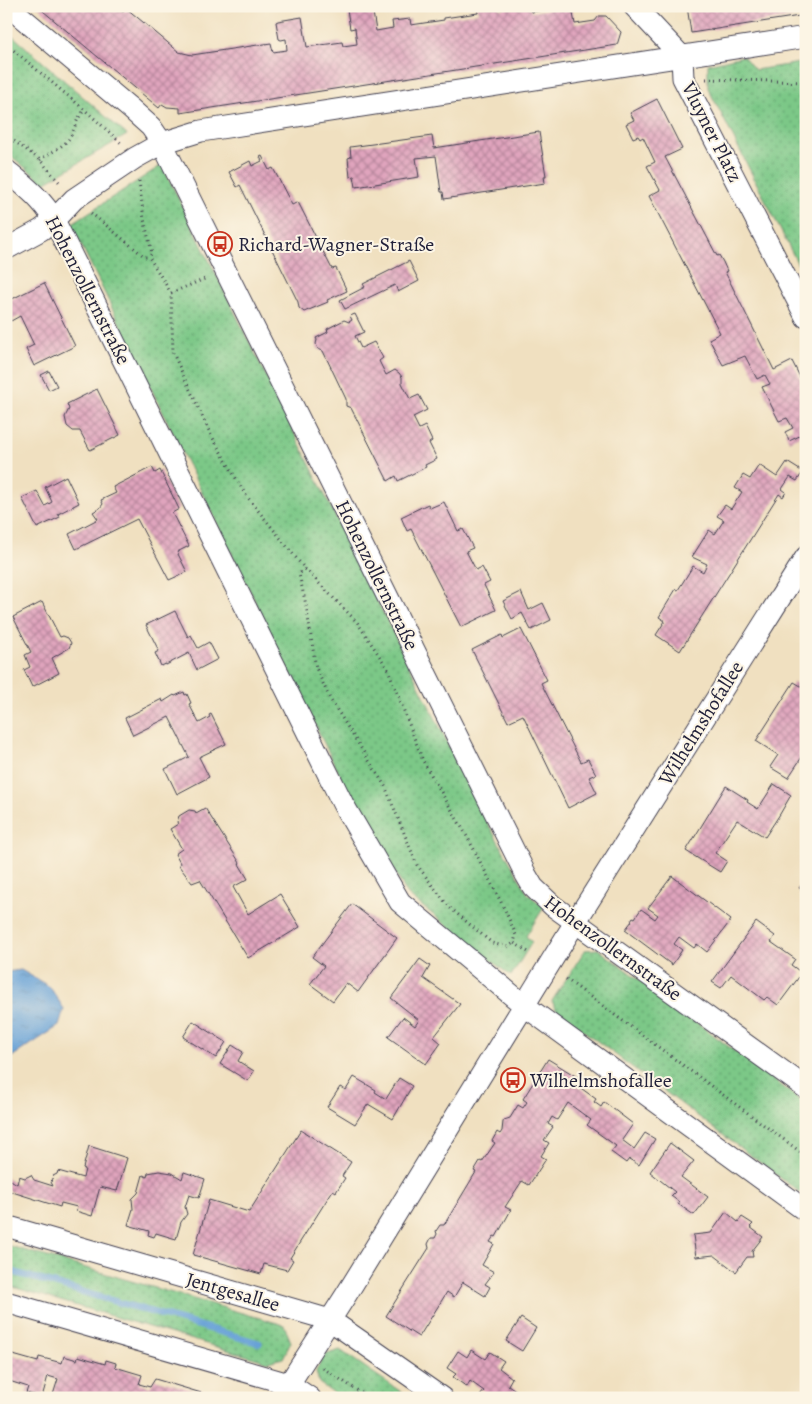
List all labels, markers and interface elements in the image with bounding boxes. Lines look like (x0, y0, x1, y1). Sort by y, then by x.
street label: Vluyner Platz (675, 76, 749, 187)
street label: Hohenzollernstraße (39, 211, 137, 369)
bus stop icon: Richard-Wagner-Straße (207, 231, 233, 257)
place label: Richard-Wagner-Straße (238, 231, 434, 258)
street label: Hohenzollernstraße (329, 495, 425, 655)
street label: Wilhelmshofallee (652, 656, 750, 791)
street label: Hohenzollernstraße (539, 889, 687, 1007)
bus stop icon: Wilhelmshofallee (500, 1067, 526, 1093)
place label: Wilhelmshofallee (529, 1067, 672, 1094)
street label: Jentgesallee (183, 1266, 283, 1318)

